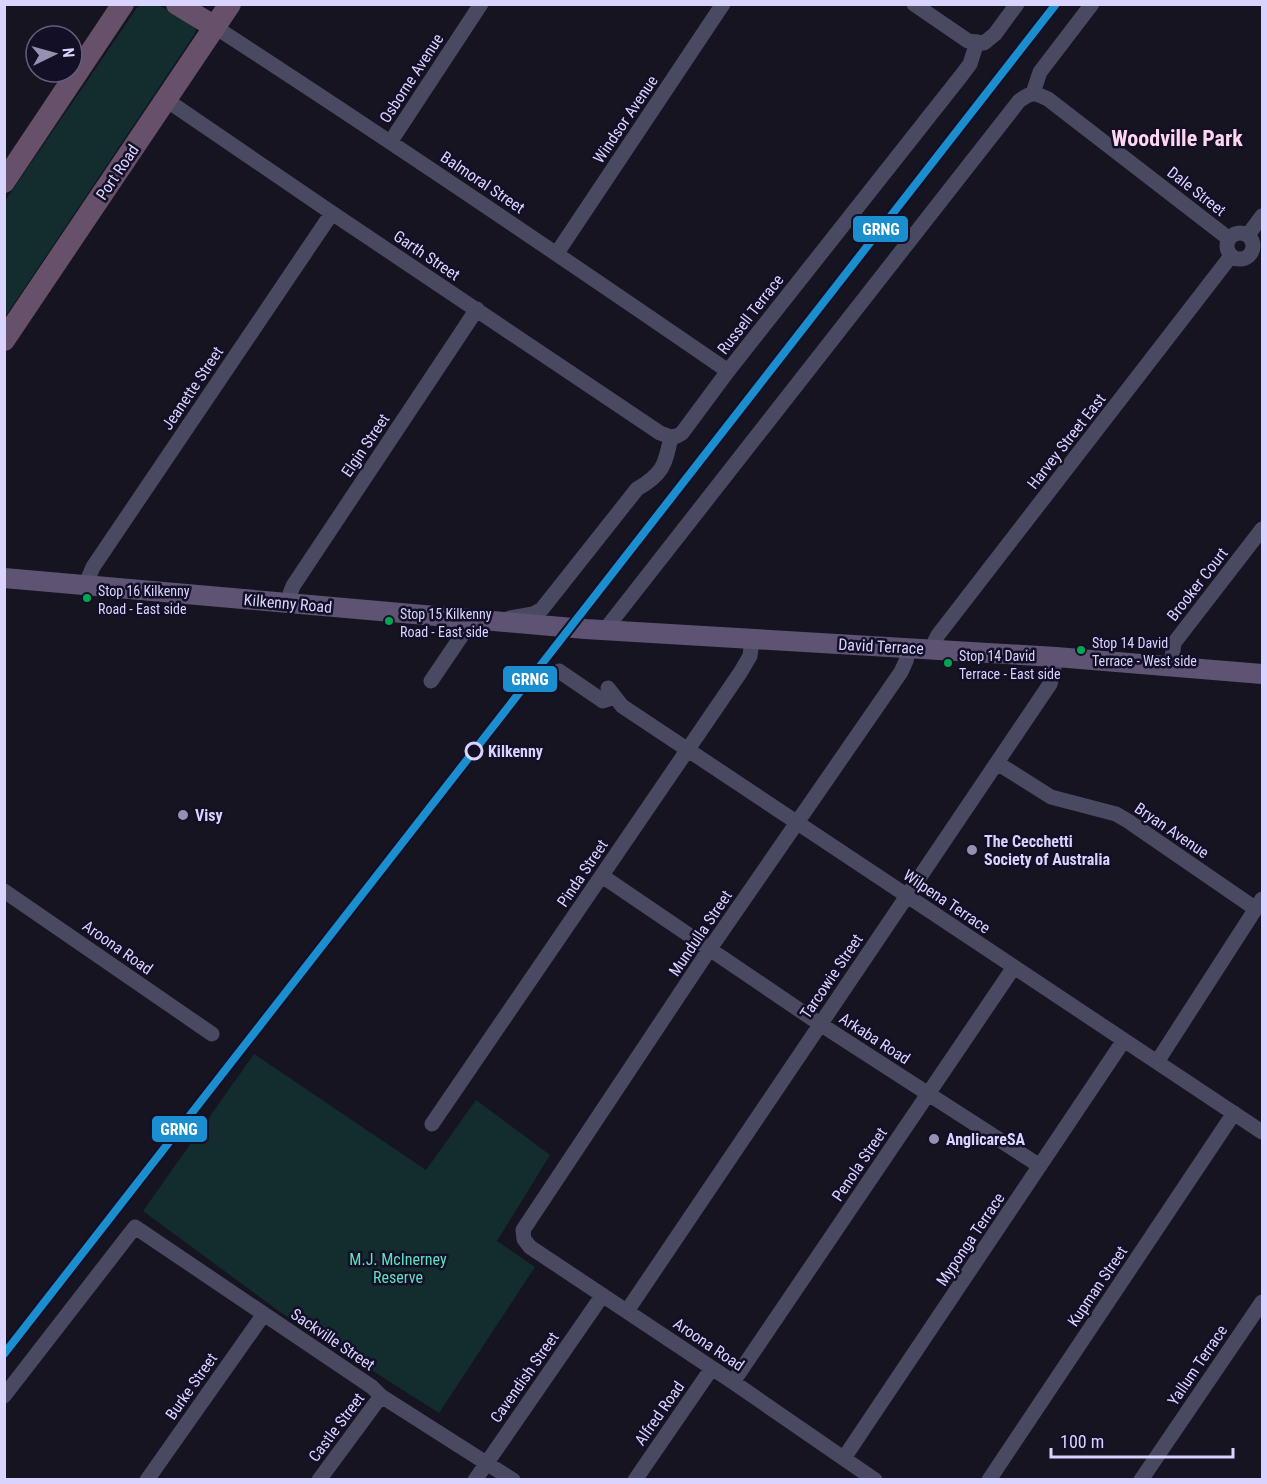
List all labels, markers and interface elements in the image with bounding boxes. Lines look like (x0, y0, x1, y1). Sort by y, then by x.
north arrow (24, 24, 84, 84)
street label: Osborne Avenue (375, 30, 447, 127)
text: N (59, 47, 78, 58)
street label: Windsor Avenue (589, 72, 662, 167)
district label: Woodville Park (1111, 126, 1243, 151)
street label: Port Road (92, 141, 143, 204)
street label: Balmoral Street (437, 147, 529, 218)
street label: Dale Street (1164, 163, 1230, 220)
line badge: GRNG (852, 215, 909, 243)
text: GRNG (862, 220, 900, 239)
street label: Garth Street (390, 226, 464, 285)
street label: Russell Terrace (713, 271, 787, 358)
street label: Jeanette Street (158, 343, 227, 434)
street label: Harvey Street East (1023, 390, 1110, 493)
street label: Elgin Street (337, 410, 394, 480)
street label: Brooker Court (1163, 544, 1232, 625)
place label: Stop 16 Kilkenny Road - East side (98, 583, 190, 617)
street label: Kilkenny Road (243, 590, 333, 617)
marker: Stop 16 Kilkenny Road - East side (81, 592, 93, 604)
place label: Stop 15 Kilkenny Road - East side (400, 606, 492, 640)
marker: Stop 15 Kilkenny Road - East side (383, 615, 395, 627)
street label: David Terrace (838, 635, 924, 658)
place label: Stop 14 David Terrace - West side (1092, 635, 1197, 669)
marker: Stop 14 David Terrace - West side (1075, 644, 1087, 656)
place label: Stop 14 David Terrace - East side (959, 648, 1061, 682)
marker: Stop 14 David Terrace - East side (942, 657, 954, 669)
line badge: GRNG (502, 665, 558, 693)
text: GRNG (511, 670, 549, 689)
marker: Kilkenny (465, 742, 483, 760)
place label: Kilkenny (488, 742, 543, 761)
street label: Bryan Avenue (1131, 799, 1212, 862)
place label: Visy (195, 806, 223, 825)
marker: Visy (176, 808, 190, 822)
place label: The Cecchetti Society of Australia (984, 832, 1110, 869)
street label: Pinda Street (553, 836, 612, 911)
marker: The Cecchetti Society of Australia (965, 843, 979, 857)
street label: Wilpena Terrace (900, 865, 994, 937)
street label: Mundulla Street (665, 887, 736, 980)
street label: Aroona Road (79, 916, 156, 978)
street label: Tarcowie Street (796, 930, 867, 1022)
street label: Arkaba Road (836, 1009, 914, 1068)
line badge: GRNG (151, 1115, 208, 1143)
text: GRNG (160, 1120, 198, 1139)
street label: Penola Street (828, 1124, 891, 1205)
place label: AnglicareSA (946, 1130, 1026, 1149)
marker: AnglicareSA (927, 1132, 941, 1146)
street label: Myponga Terrace (932, 1189, 1009, 1290)
street label: Kupman Street (1064, 1242, 1131, 1330)
park label: M.J. McInerney Reserve (349, 1250, 447, 1287)
street label: Sackville Street (287, 1304, 378, 1375)
street label: Aroona Road (670, 1314, 748, 1375)
street label: Yallum Terrace (1164, 1321, 1231, 1409)
street label: Cavendish Street (486, 1328, 563, 1426)
street label: Burke Street (162, 1349, 221, 1423)
street label: Alfred Road (630, 1378, 688, 1449)
street label: Castle Street (304, 1389, 369, 1465)
scale bar (1051, 1421, 1232, 1459)
text: 100 m (1060, 1431, 1104, 1452)

